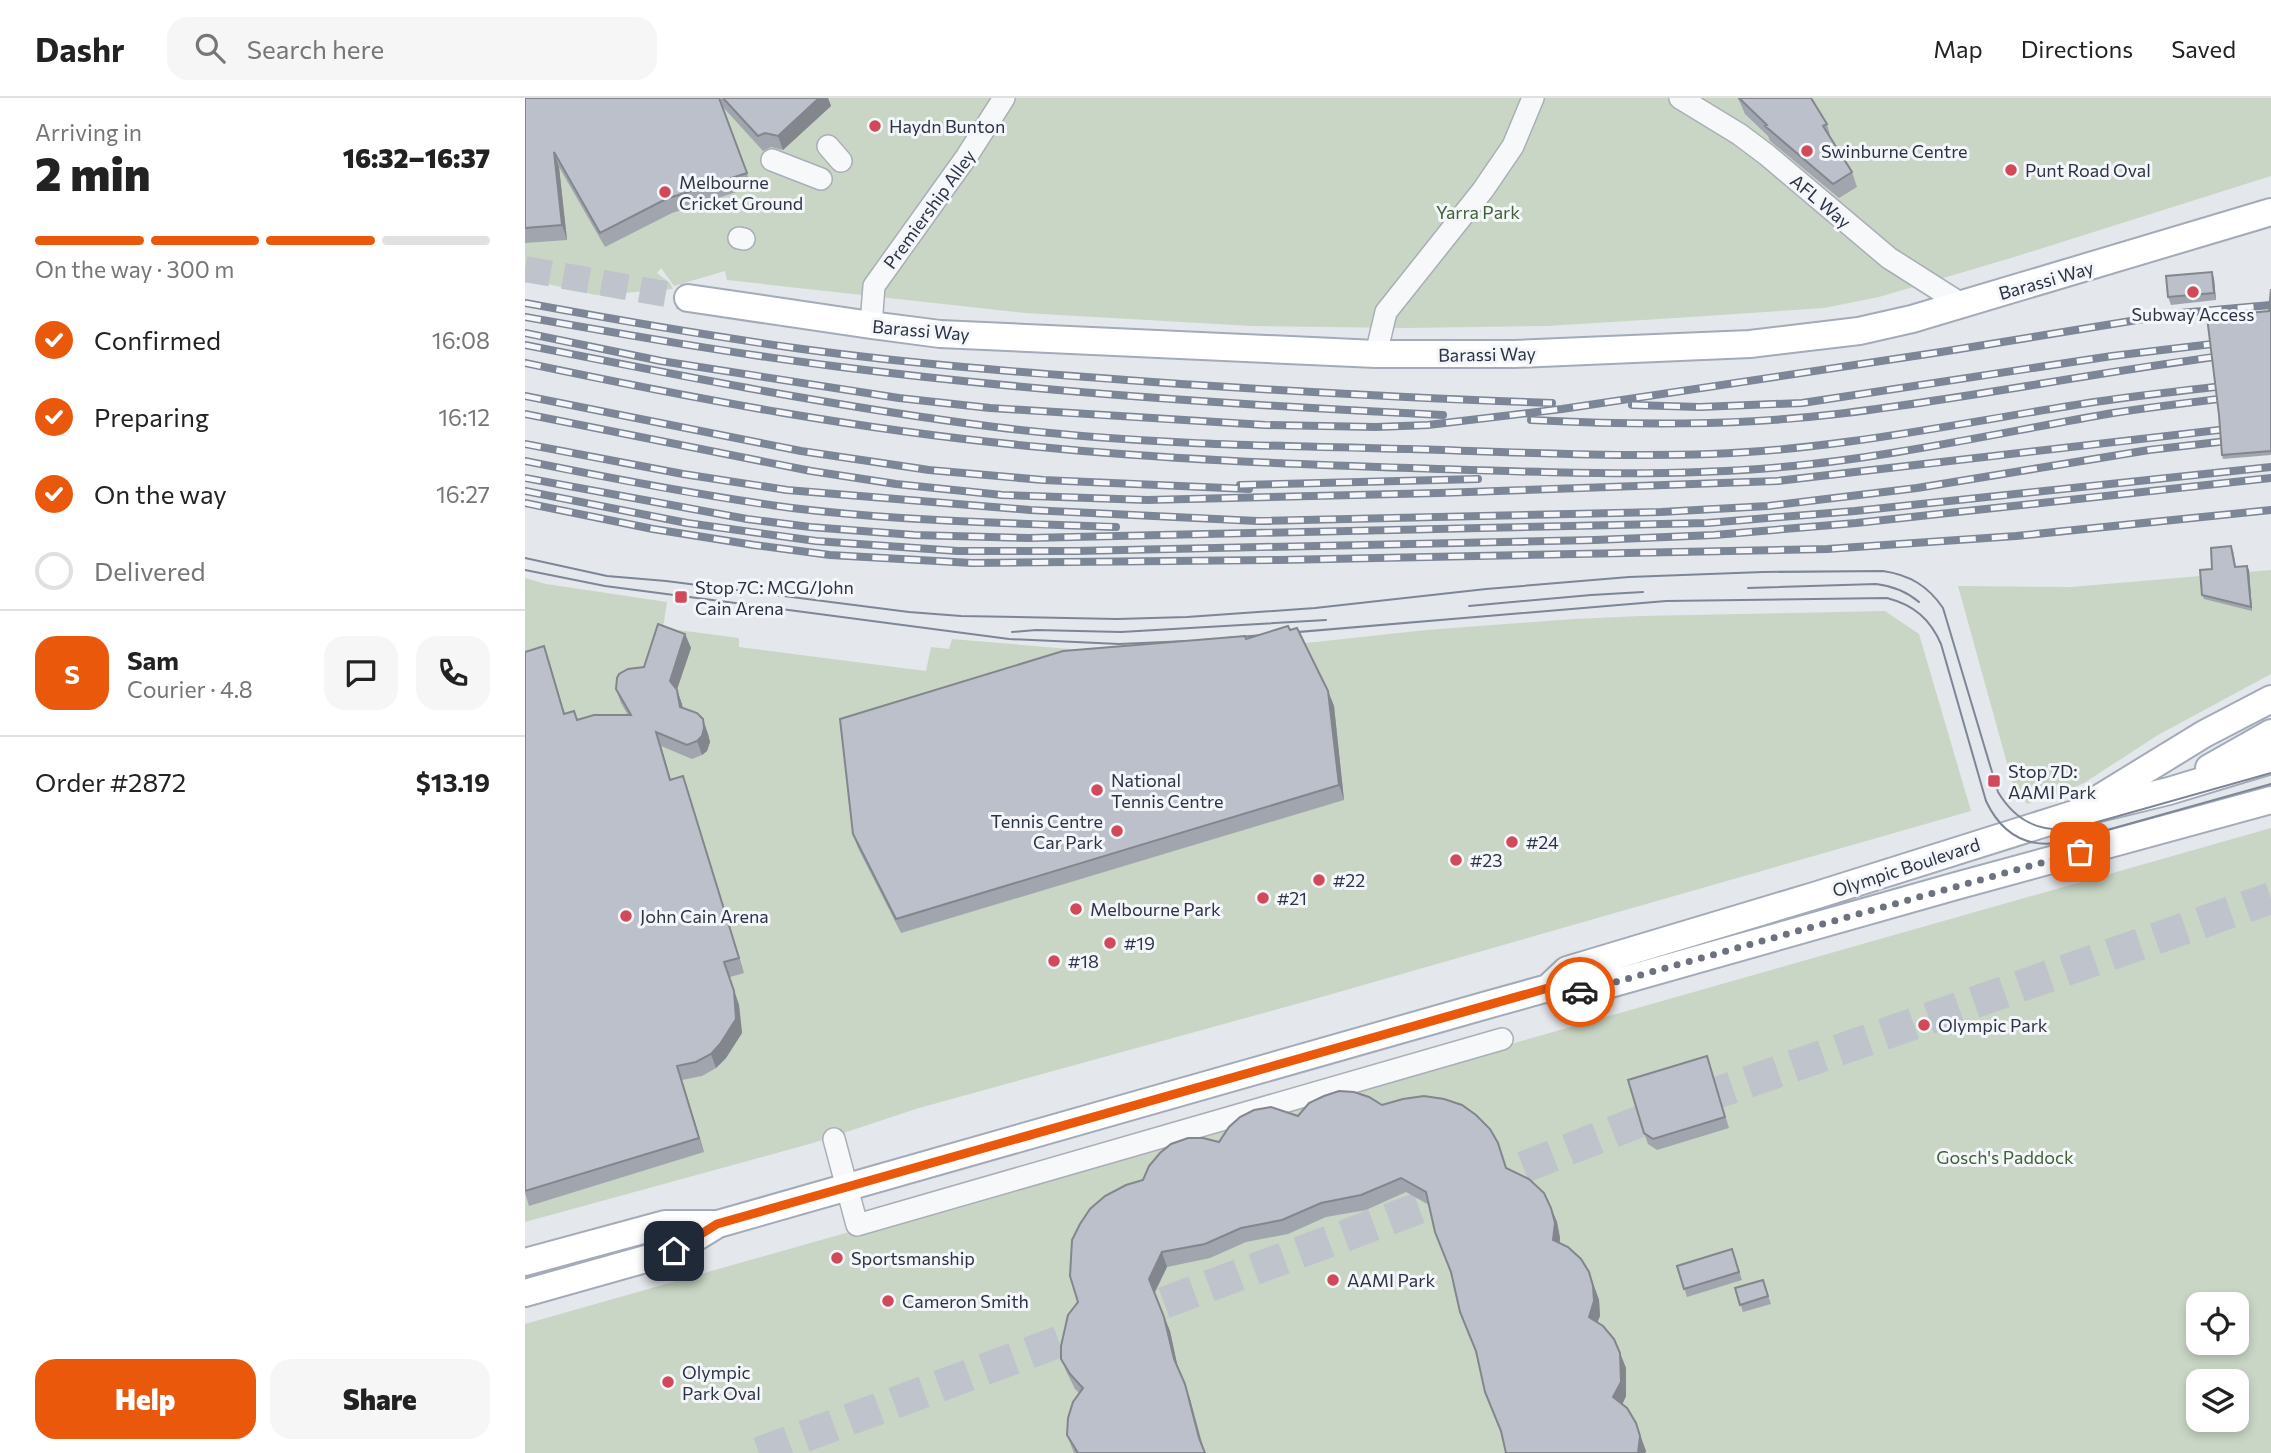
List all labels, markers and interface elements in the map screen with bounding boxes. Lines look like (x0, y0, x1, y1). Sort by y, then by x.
search box (167, 17, 657, 80)
text: Dashr (35, 28, 125, 69)
icon: search (191, 29, 229, 67)
text: Search here (247, 33, 384, 64)
text: Map (1933, 34, 1983, 63)
text: Directions (2021, 34, 2133, 63)
text: Saved (2171, 34, 2236, 63)
place label: Haydn Bunton (889, 115, 1005, 137)
text: Arriving in (35, 118, 142, 146)
marker: Haydn Bunton (867, 118, 883, 134)
place label: Swinburne Centre (1821, 140, 1968, 162)
text: 16:32–16:37 (343, 142, 490, 173)
marker: Swinburne Centre (1799, 143, 1815, 159)
text: 2 min (35, 144, 151, 200)
street label: Premiership Alley (878, 145, 980, 273)
place label: Punt Road Oval (2025, 159, 2151, 181)
marker: Punt Road Oval (2003, 162, 2019, 178)
street label: AFL Way (1786, 169, 1856, 233)
place label: Melbourne Cricket Ground (679, 171, 803, 214)
marker: Melbourne Cricket Ground (657, 184, 673, 200)
park label: Yarra Park (1436, 201, 1520, 223)
text: On the way · 300 m (35, 255, 234, 283)
street label: Barassi Way (1996, 256, 2096, 304)
marker: Subway Access (2185, 284, 2201, 300)
place label: Subway Access (2132, 303, 2254, 325)
street label: Barassi Way (871, 315, 971, 345)
icon: check (35, 321, 73, 359)
text: Confirmed (94, 324, 221, 355)
text: 16:08 (432, 326, 490, 354)
street label: Barassi Way (1438, 342, 1536, 366)
icon: check (35, 398, 73, 436)
text: Preparing (94, 401, 209, 432)
text: 16:12 (438, 403, 490, 431)
icon: check (35, 475, 73, 513)
text: On the way (94, 478, 227, 509)
text: 16:27 (436, 480, 490, 508)
text: Delivered (94, 555, 205, 586)
place label: Stop 7C: MCG/John Cain Arena (695, 576, 854, 619)
marker: Stop 7C: MCG/John Cain Arena (673, 589, 689, 605)
button: chat (324, 636, 398, 710)
button: phone (416, 636, 490, 710)
text: Sam (127, 644, 179, 675)
text: S (64, 658, 80, 689)
text: Courier · 4.8 (127, 675, 253, 703)
place label: Stop 7D: AAMI Park (2008, 760, 2096, 803)
text: Order #2872 (35, 766, 186, 797)
text: $13.19 (416, 766, 490, 797)
place label: National Tennis Centre (1111, 769, 1223, 812)
marker: Stop 7D: AAMI Park (1986, 773, 2002, 789)
marker: National Tennis Centre (1089, 782, 1105, 798)
place label: Tennis Centre Car Park (991, 810, 1103, 853)
pin (2050, 822, 2110, 882)
marker: Tennis Centre Car Park (1109, 823, 1125, 839)
place label: #24 (1526, 831, 1559, 853)
street label: Olympic Boulevard (1829, 833, 1983, 901)
icon: bag (2061, 833, 2099, 871)
marker: #24 (1504, 834, 1520, 850)
place label: #23 (1470, 849, 1503, 871)
marker: #23 (1448, 852, 1464, 868)
place label: #22 (1333, 869, 1365, 891)
marker: #22 (1311, 872, 1327, 888)
place label: #21 (1277, 887, 1307, 909)
marker: #21 (1255, 890, 1271, 906)
place label: Melbourne Park (1090, 898, 1221, 920)
marker: Melbourne Park (1068, 901, 1084, 917)
place label: John Cain Arena (640, 905, 769, 927)
marker: John Cain Arena (618, 908, 634, 924)
place label: #19 (1124, 932, 1155, 954)
marker: #19 (1102, 935, 1118, 951)
place label: #18 (1068, 950, 1099, 972)
marker: #18 (1046, 953, 1062, 969)
courier (1545, 957, 1615, 1027)
icon: car (1561, 973, 1599, 1011)
place label: Olympic Park (1938, 1014, 2048, 1036)
marker: Olympic Park (1916, 1017, 1932, 1033)
park label: Gosch's Paddock (1936, 1146, 2074, 1168)
pin (644, 1221, 704, 1281)
icon: home (655, 1232, 693, 1270)
place label: Sportsmanship (851, 1247, 975, 1269)
marker: Sportsmanship (829, 1250, 845, 1266)
place label: AAMI Park (1347, 1269, 1435, 1291)
marker: AAMI Park (1325, 1272, 1341, 1288)
place label: Cameron Smith (902, 1290, 1029, 1312)
map controls (2186, 1292, 2249, 1432)
button: locate (2186, 1292, 2249, 1355)
marker: Cameron Smith (880, 1293, 896, 1309)
button: Help (35, 1359, 256, 1439)
button: Share (270, 1359, 490, 1439)
place label: Olympic Park Oval (682, 1361, 761, 1404)
button: layers (2186, 1369, 2249, 1432)
marker: Olympic Park Oval (660, 1374, 676, 1390)

